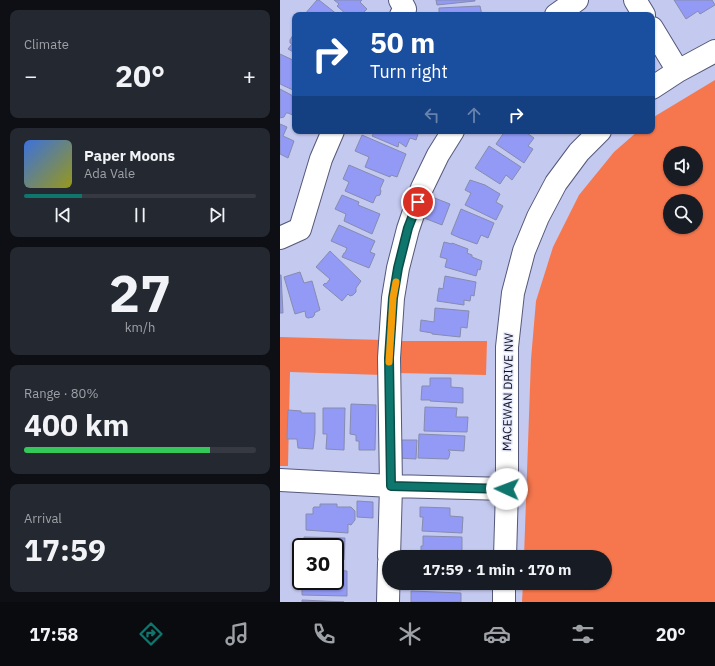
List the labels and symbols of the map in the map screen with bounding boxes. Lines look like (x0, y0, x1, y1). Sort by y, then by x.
pin (401, 185, 435, 219)
street label: MACEWAN DRIVE NW (499, 332, 516, 451)
position arrow (486, 468, 528, 510)
speed limit sign: 30 (292, 538, 344, 590)

